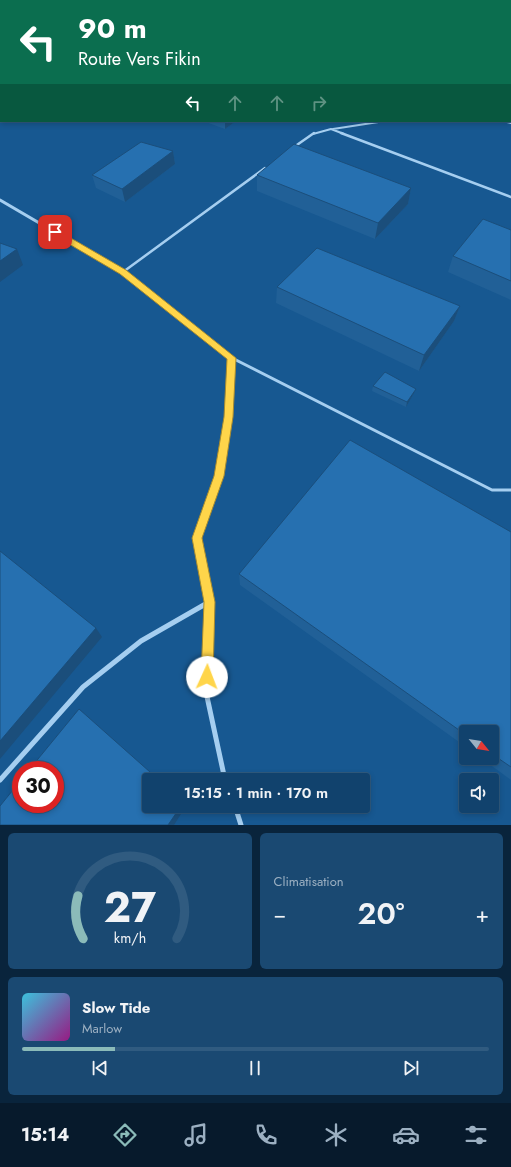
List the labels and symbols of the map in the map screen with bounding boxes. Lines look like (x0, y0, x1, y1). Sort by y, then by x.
pin (38, 215, 72, 249)
position arrow (186, 656, 228, 698)
north arrow (459, 725, 499, 765)
speed limit sign: 30 (12, 761, 64, 813)

